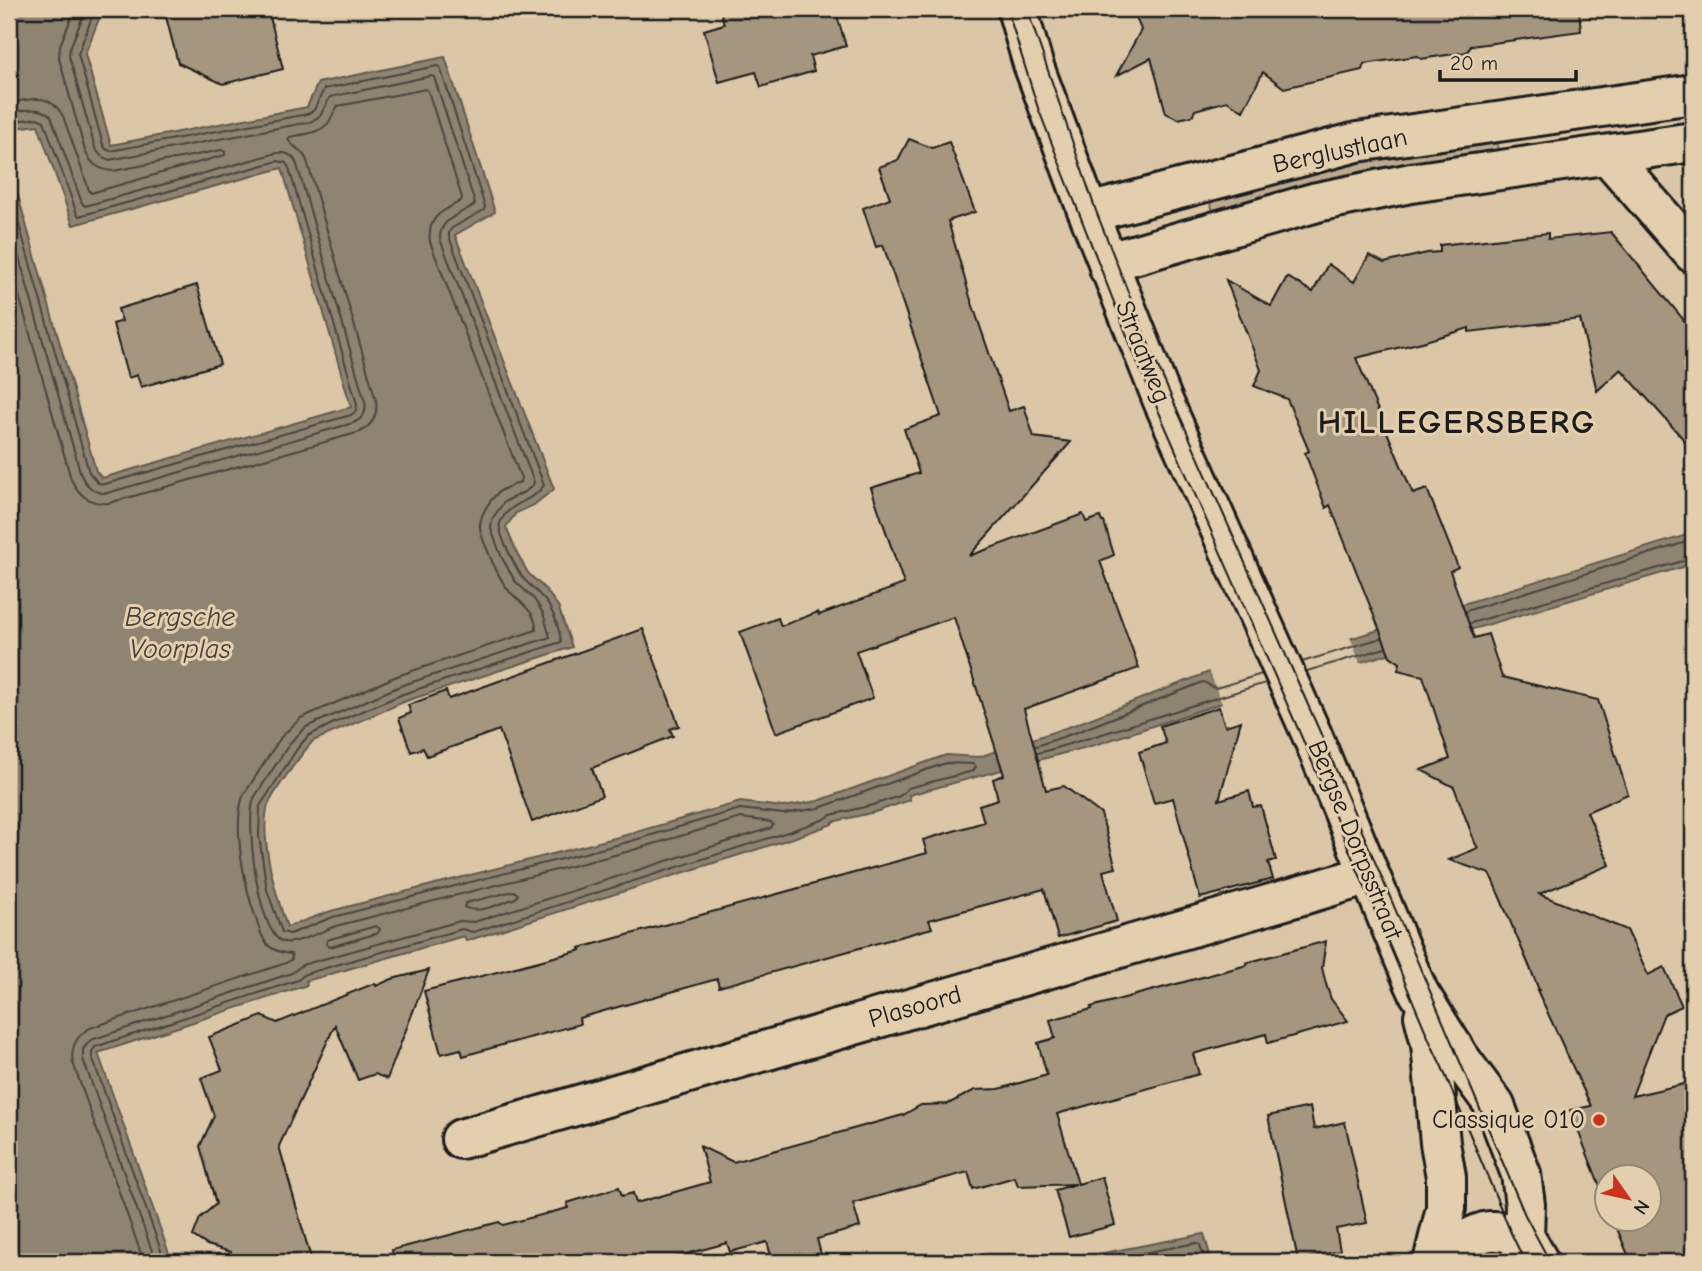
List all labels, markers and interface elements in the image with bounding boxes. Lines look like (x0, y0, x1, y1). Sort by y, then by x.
scale bar (1440, 38, 1576, 82)
text: 20 m (1450, 51, 1498, 75)
street label: Berglustlaan (1270, 122, 1410, 180)
street label: Straatweg (1109, 296, 1177, 408)
district label: HILLEGERSBERG (1318, 403, 1596, 441)
water label: Bergsche Voorplas (125, 601, 235, 665)
street label: Bergse Dorpsstraat (1301, 736, 1409, 945)
street label: Plasoord (865, 979, 965, 1035)
place label: Classique 010 (1432, 1105, 1585, 1135)
marker: Classique 010 (1591, 1112, 1607, 1128)
north arrow (1594, 1162, 1664, 1232)
text: N (1629, 1196, 1654, 1218)

